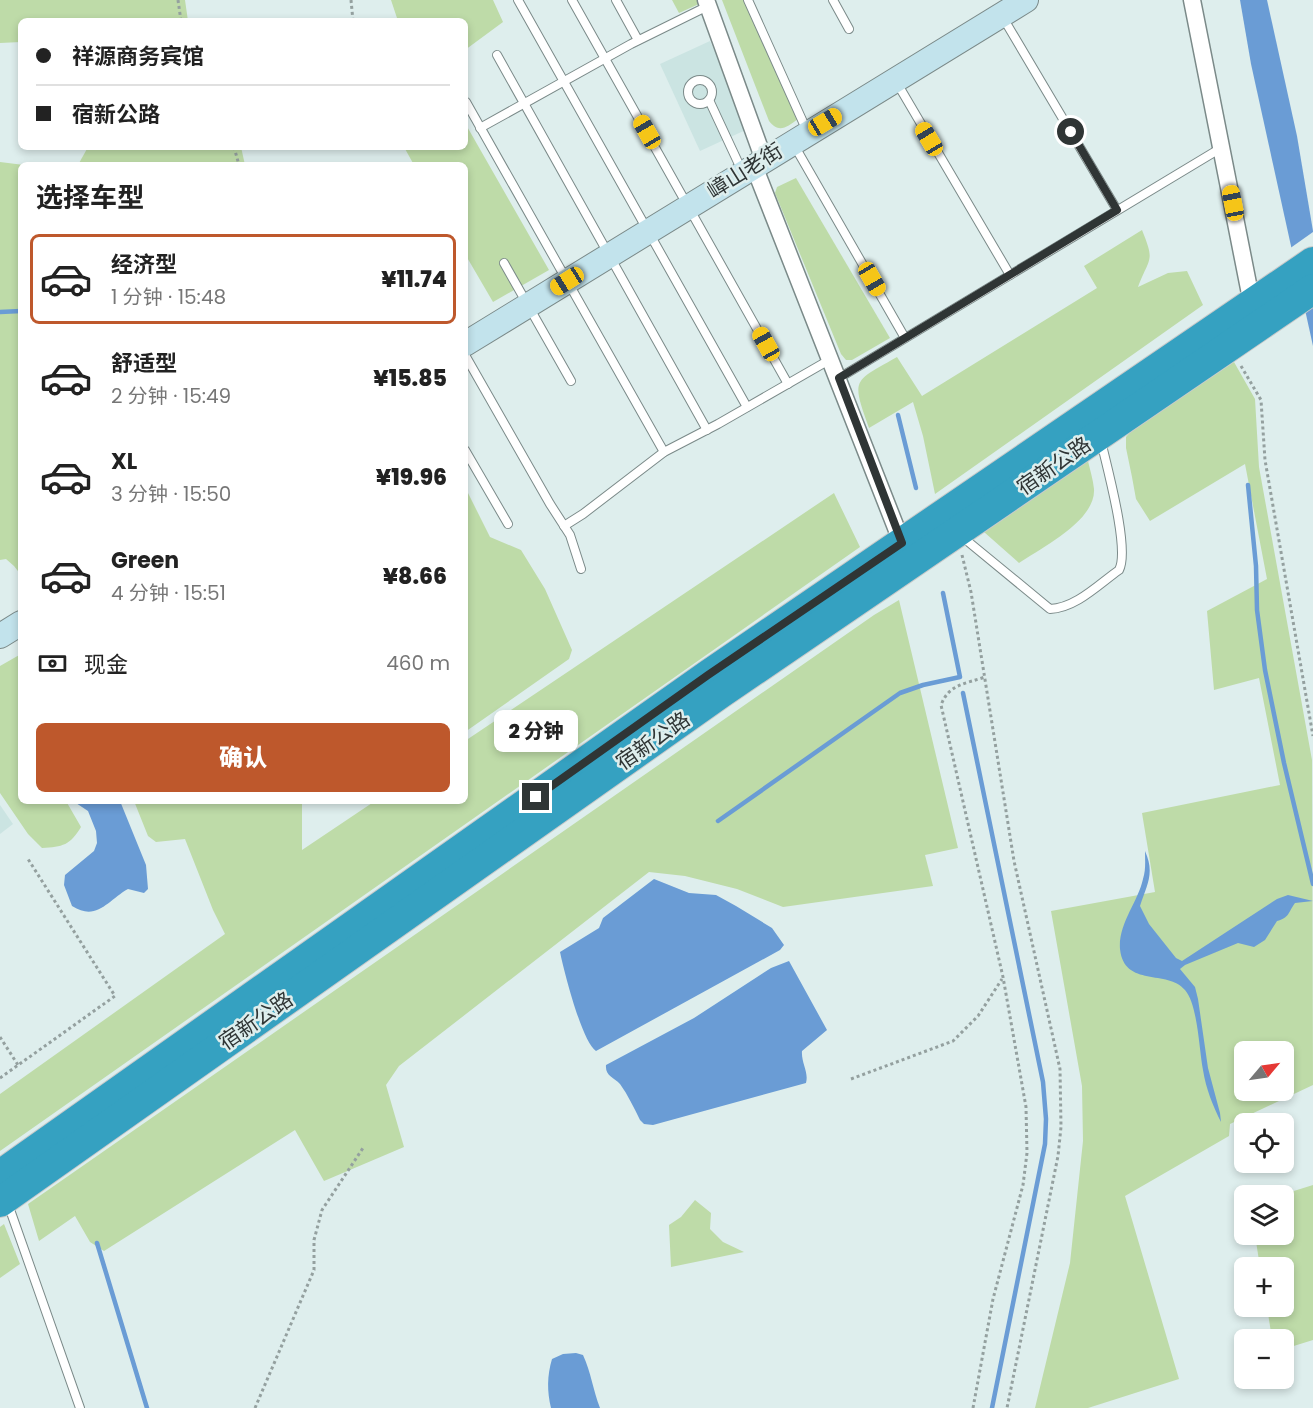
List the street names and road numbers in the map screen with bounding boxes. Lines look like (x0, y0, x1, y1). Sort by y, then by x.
street label: 嶂山老街 (701, 136, 788, 205)
street label: 宿新公路 (1011, 430, 1096, 502)
street label: 宿新公路 (610, 705, 695, 777)
street label: 宿新公路 (213, 985, 298, 1057)

